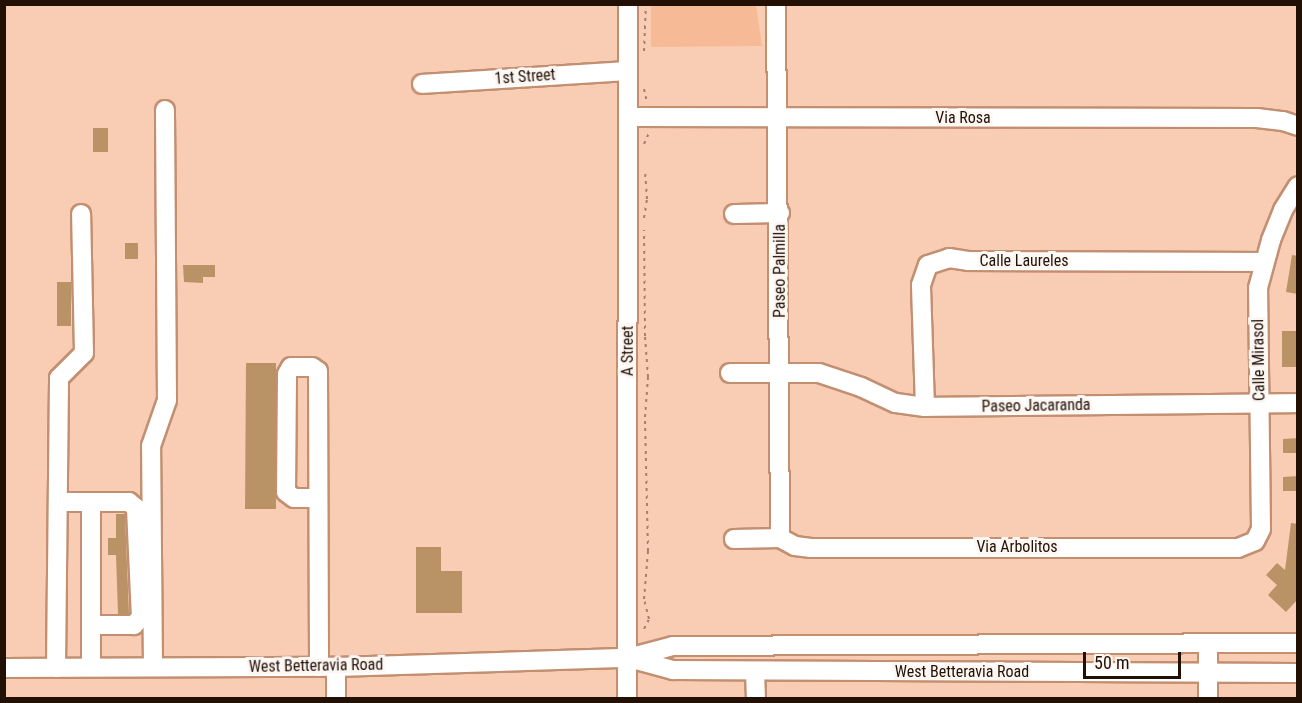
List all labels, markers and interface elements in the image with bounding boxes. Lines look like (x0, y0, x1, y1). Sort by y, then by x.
street label: 1st Street (494, 65, 556, 89)
street label: Via Rosa (935, 108, 991, 128)
street label: Paseo Palmilla (770, 224, 790, 318)
street label: Calle Laureles (980, 251, 1068, 271)
street label: Calle Mirasol (1249, 319, 1269, 401)
street label: A Street (618, 326, 638, 376)
street label: Paseo Jacaranda (981, 395, 1091, 417)
street label: Via Arbolitos (976, 537, 1058, 557)
scale bar (1086, 640, 1184, 678)
text: 50 m (1094, 652, 1129, 673)
street label: West Betteravia Road (249, 655, 383, 677)
street label: West Betteravia Road (895, 662, 1029, 682)

